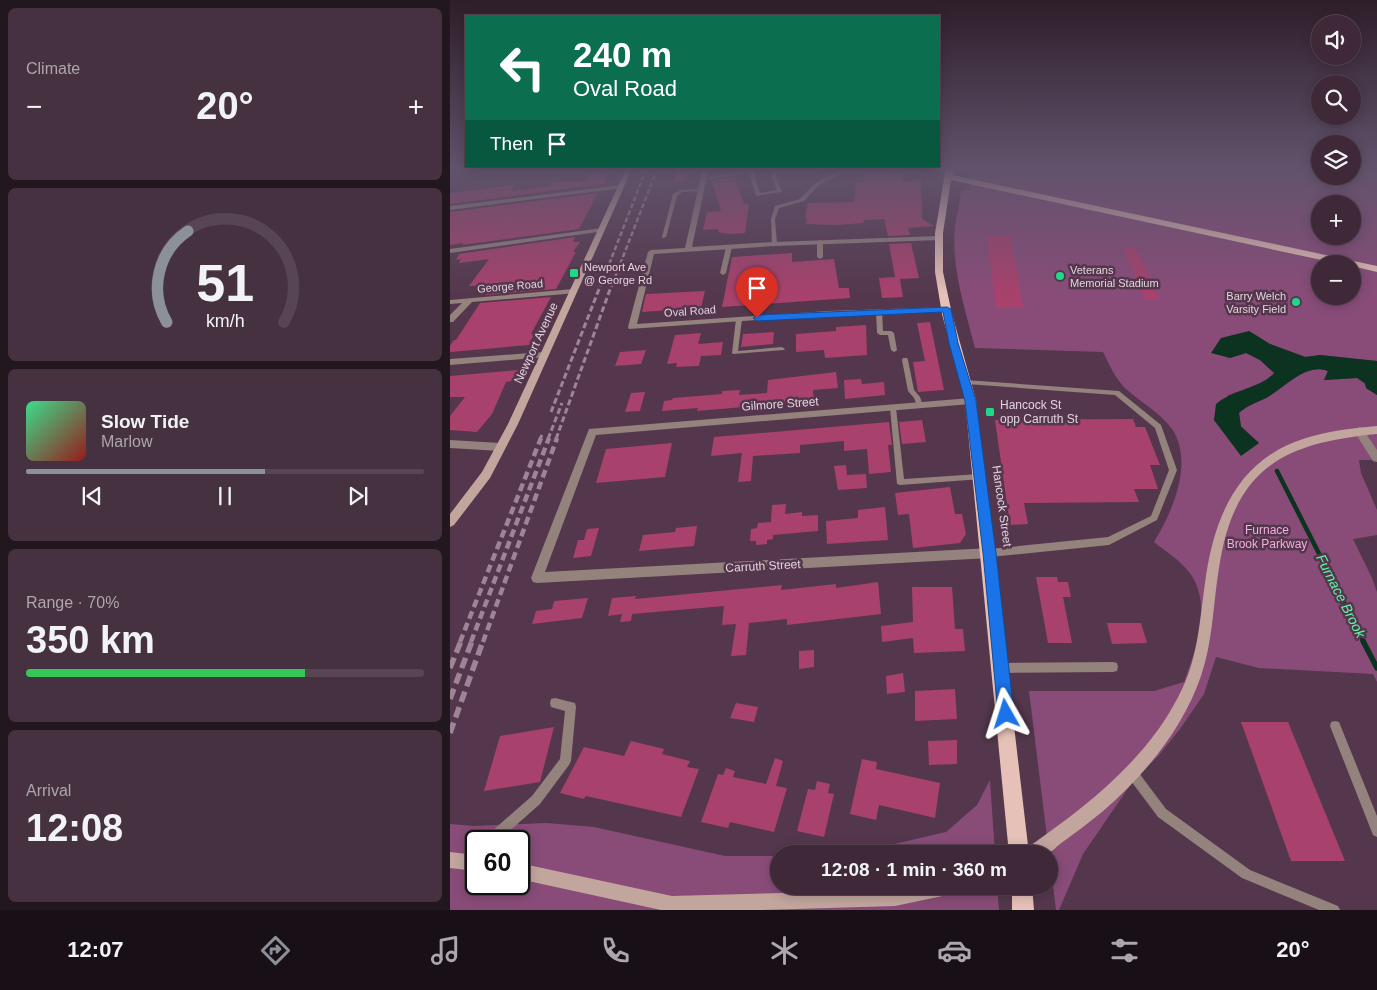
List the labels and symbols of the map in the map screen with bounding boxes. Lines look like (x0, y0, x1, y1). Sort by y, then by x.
place label: Newport Ave @ George Rd (584, 261, 652, 286)
place label: Veterans Memorial Stadium (1070, 264, 1159, 289)
marker: Newport Ave @ George Rd (568, 267, 580, 279)
pin (736, 267, 778, 318)
marker: Veterans Memorial Stadium (1054, 270, 1066, 282)
street label: George Road (477, 277, 543, 295)
place label: Barry Welch Varsity Field (1226, 290, 1286, 315)
marker: Barry Welch Varsity Field (1290, 296, 1302, 308)
street label: Newport Avenue (511, 300, 561, 386)
street label: Oval Road (664, 303, 716, 319)
street label: Gilmore Street (741, 394, 820, 414)
place label: Hancock St opp Carruth St (1000, 398, 1079, 426)
marker: Hancock St opp Carruth St (984, 406, 996, 418)
street label: Hancock Street (989, 464, 1015, 548)
park label: Furnace Brook Parkway (1227, 523, 1307, 551)
water label: Furnace Brook (1313, 551, 1369, 641)
street label: Carruth Street (725, 557, 802, 575)
position arrow (979, 687, 1031, 739)
speed limit sign: 60 (465, 830, 530, 895)

